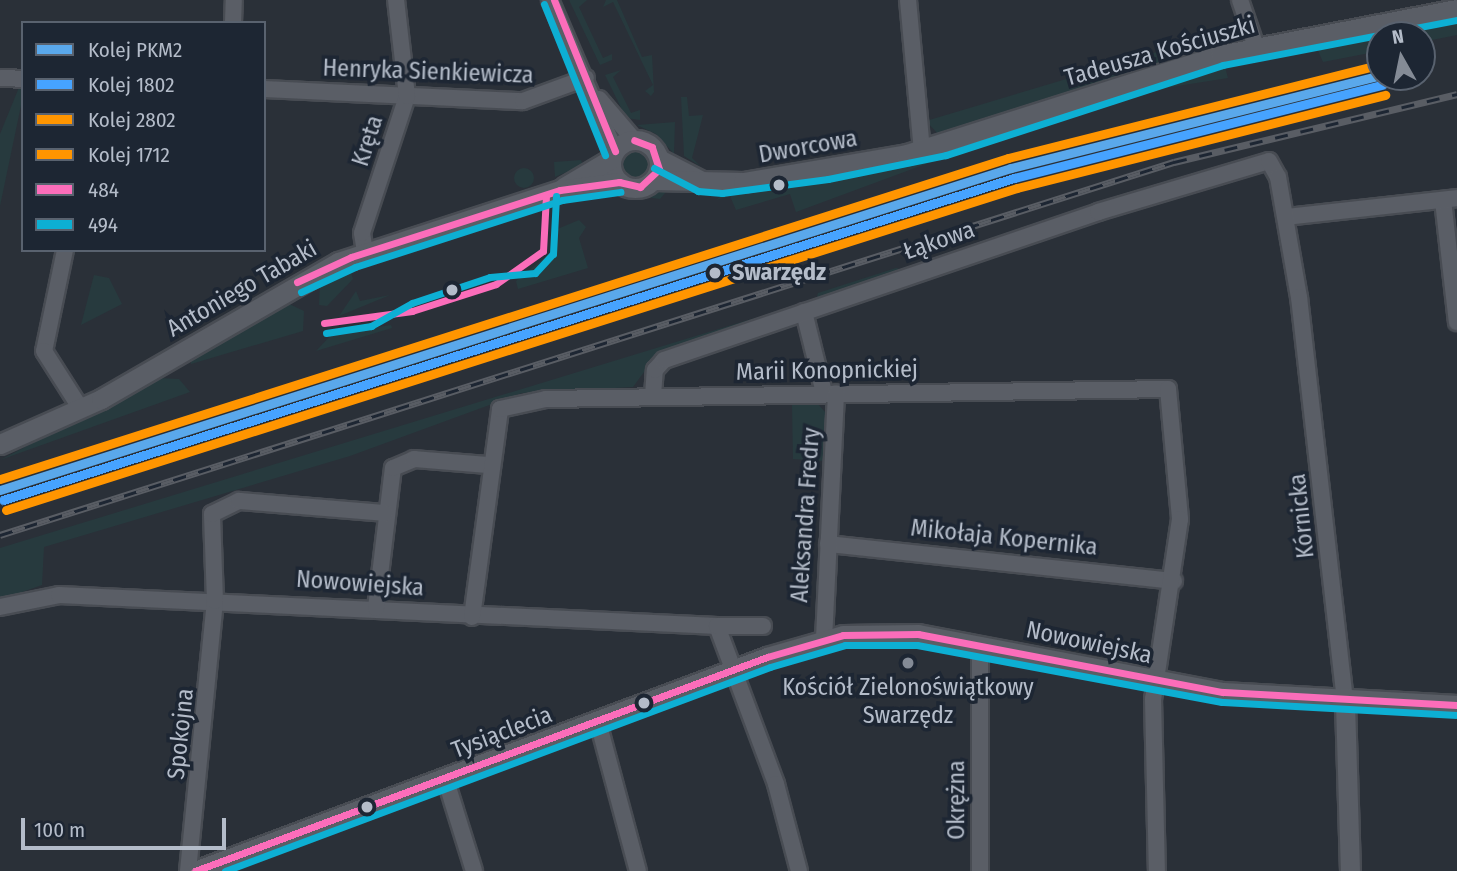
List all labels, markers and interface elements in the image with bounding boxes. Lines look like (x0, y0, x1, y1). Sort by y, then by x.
street label: Tadeusza Kościuszki (1061, 11, 1259, 93)
legend (21, 21, 266, 252)
north arrow (1366, 21, 1436, 91)
text: N (1391, 24, 1405, 49)
text: Kolej PKM2 (88, 37, 182, 63)
street label: Henryka Sienkiewicza (322, 54, 534, 90)
text: Kolej 1802 (88, 72, 175, 98)
text: Kolej 2802 (88, 107, 176, 133)
street label: Kręta (346, 112, 390, 170)
street label: Dworcowa (756, 124, 860, 170)
text: Kolej 1712 (88, 142, 170, 168)
text: 484 (88, 177, 119, 203)
unlabelled marker (772, 178, 786, 192)
text: 494 (88, 212, 118, 238)
street label: Łąkowa (900, 215, 978, 267)
street label: Antoniego Tabaki (162, 234, 322, 344)
place label: Swarzędz (732, 259, 826, 287)
marker: Swarzędz (704, 262, 726, 284)
unlabelled marker (445, 283, 459, 297)
street label: Marii Konopnickiej (736, 355, 918, 387)
street label: Aleksandra Fredry (786, 427, 826, 603)
street label: Kórnicka (1283, 472, 1321, 560)
street label: Mikołaja Kopernika (909, 514, 1099, 562)
street label: Nowowiejska (295, 565, 425, 603)
street label: Nowowiejska (1023, 616, 1155, 670)
marker: Kościół Zielonoświątkowy Swarzędz (900, 655, 916, 671)
place label: Kościół Zielonoświątkowy Swarzędz (782, 674, 1034, 730)
street label: Spokojna (162, 687, 200, 781)
unlabelled marker (637, 696, 651, 710)
street label: Tysiąclecia (448, 701, 556, 765)
street label: Okrężna (943, 760, 971, 840)
unlabelled marker (360, 800, 374, 814)
scale bar (24, 804, 229, 848)
text: 100 m (34, 817, 85, 843)

